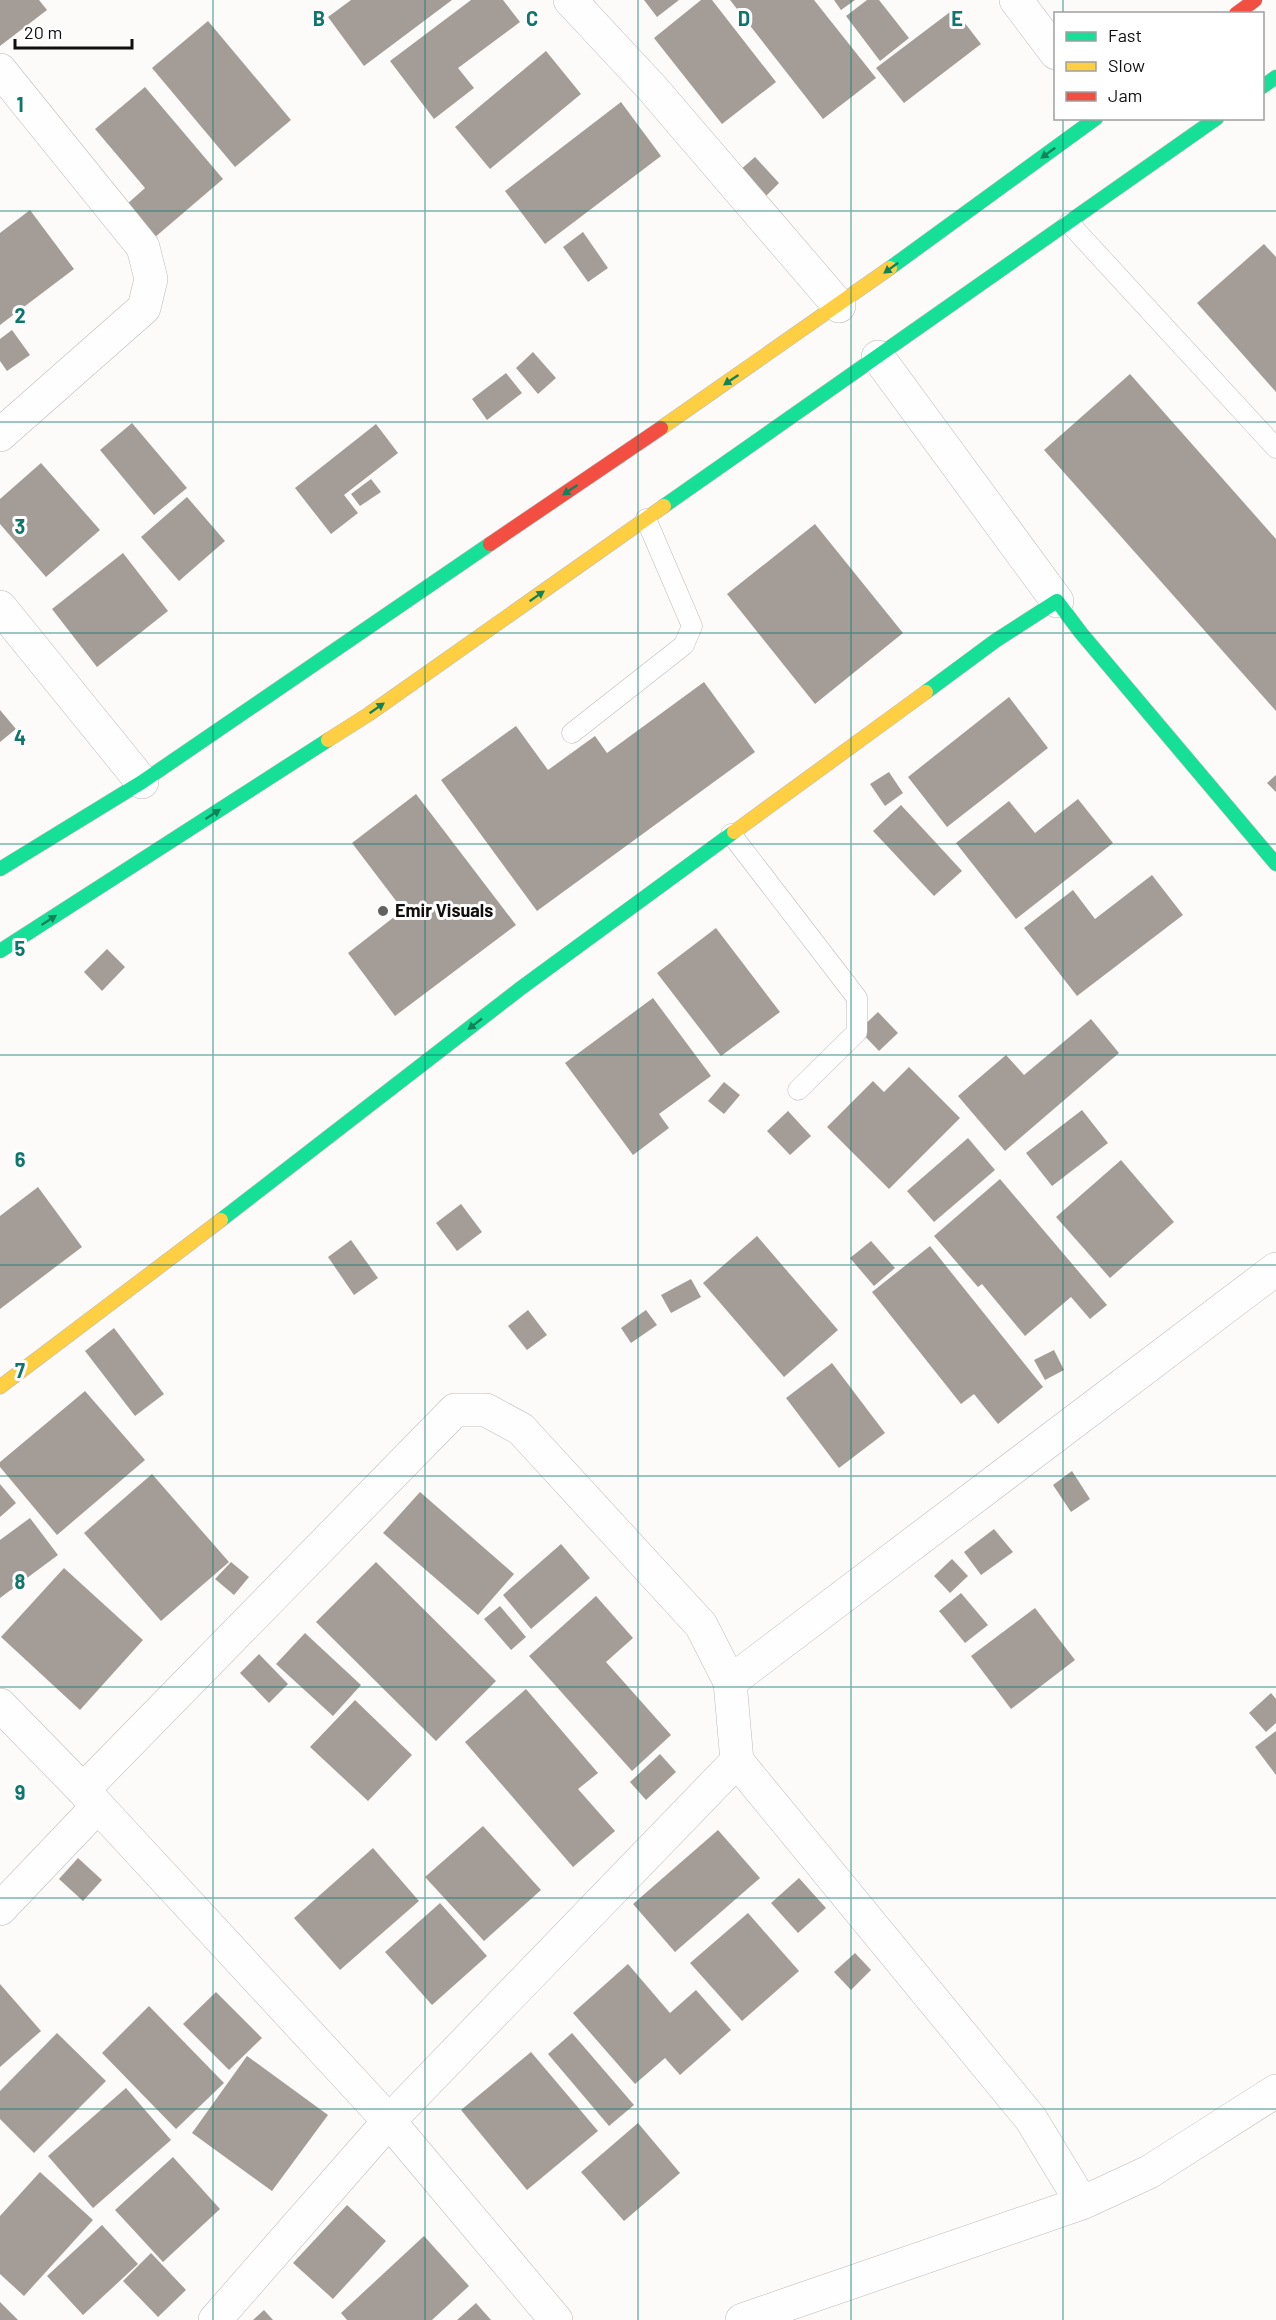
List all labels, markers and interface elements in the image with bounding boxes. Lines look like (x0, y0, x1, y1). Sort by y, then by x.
text: B (313, 6, 325, 30)
text: C (526, 6, 538, 30)
text: D (738, 6, 750, 30)
text: E (951, 6, 963, 30)
scale bar (15, 12, 132, 50)
legend (1054, 12, 1264, 120)
text: 20 m (24, 21, 62, 43)
text: Fast (1108, 24, 1142, 46)
text: Slow (1108, 54, 1145, 76)
text: Jam (1108, 84, 1142, 106)
text: 1 (16, 92, 24, 116)
one-way arrow (1041, 147, 1057, 159)
one-way arrow (883, 262, 899, 274)
text: 2 (14, 303, 26, 327)
one-way arrow (723, 374, 739, 385)
one-way arrow (562, 484, 578, 495)
text: 3 (15, 514, 25, 538)
one-way arrow (528, 590, 544, 602)
one-way arrow (369, 703, 385, 714)
text: 4 (14, 725, 26, 749)
one-way arrow (205, 809, 221, 820)
place label: Emir Visuals (395, 899, 493, 921)
marker: Emir Visuals (376, 904, 390, 918)
one-way arrow (41, 914, 57, 925)
text: 5 (15, 936, 26, 960)
one-way arrow (467, 1018, 483, 1031)
text: 6 (15, 1147, 26, 1171)
text: 7 (15, 1358, 25, 1382)
text: 8 (15, 1569, 26, 1593)
text: 9 (15, 1780, 25, 1804)

